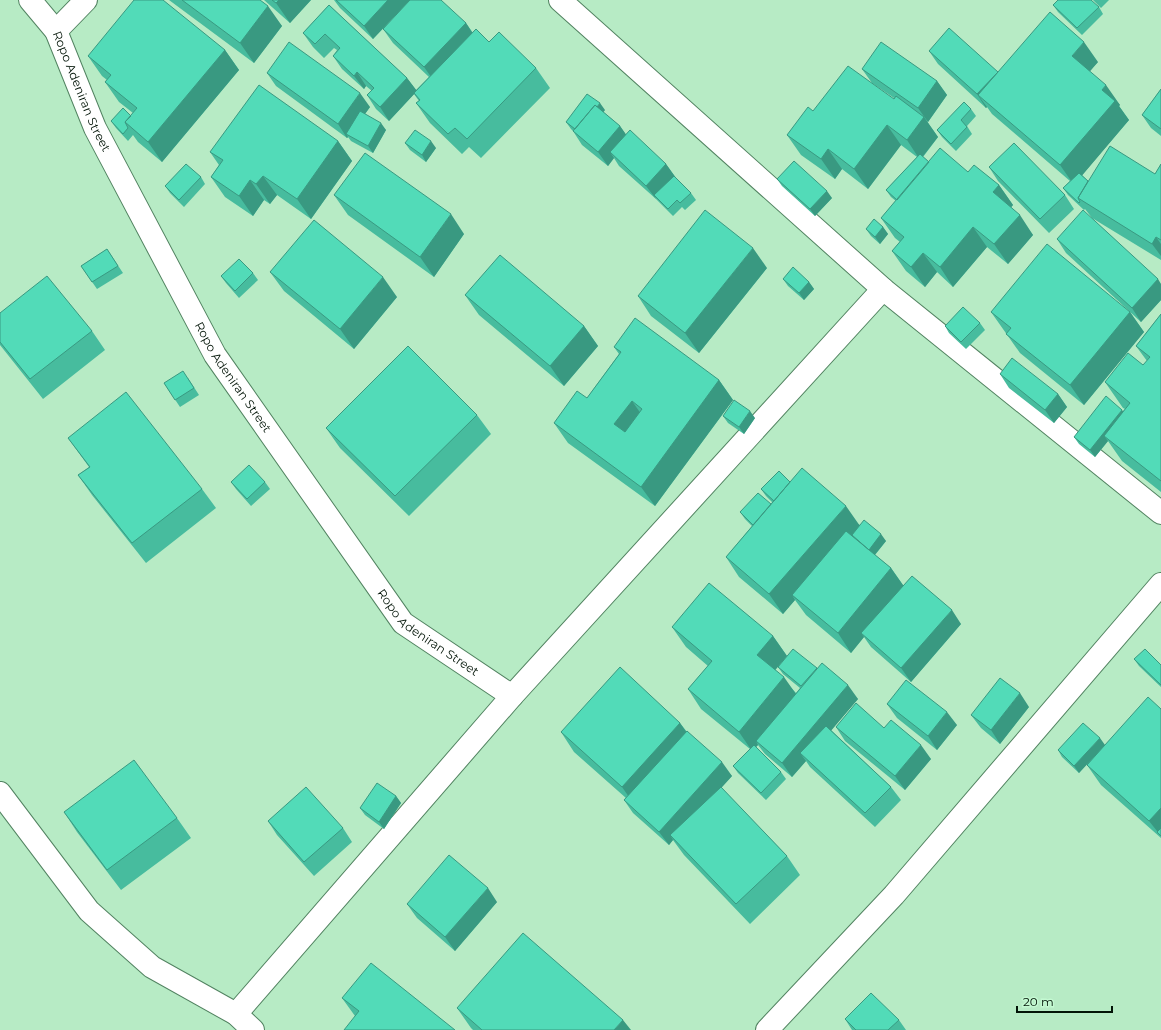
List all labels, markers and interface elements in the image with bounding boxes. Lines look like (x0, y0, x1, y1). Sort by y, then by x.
street label: Ropo Adeniran Street (50, 29, 114, 154)
street label: Ropo Adeniran Street (192, 319, 275, 435)
street label: Ropo Adeniran Street (374, 586, 482, 679)
scale bar (1017, 988, 1112, 1014)
text: 20 m (1023, 994, 1054, 1009)

